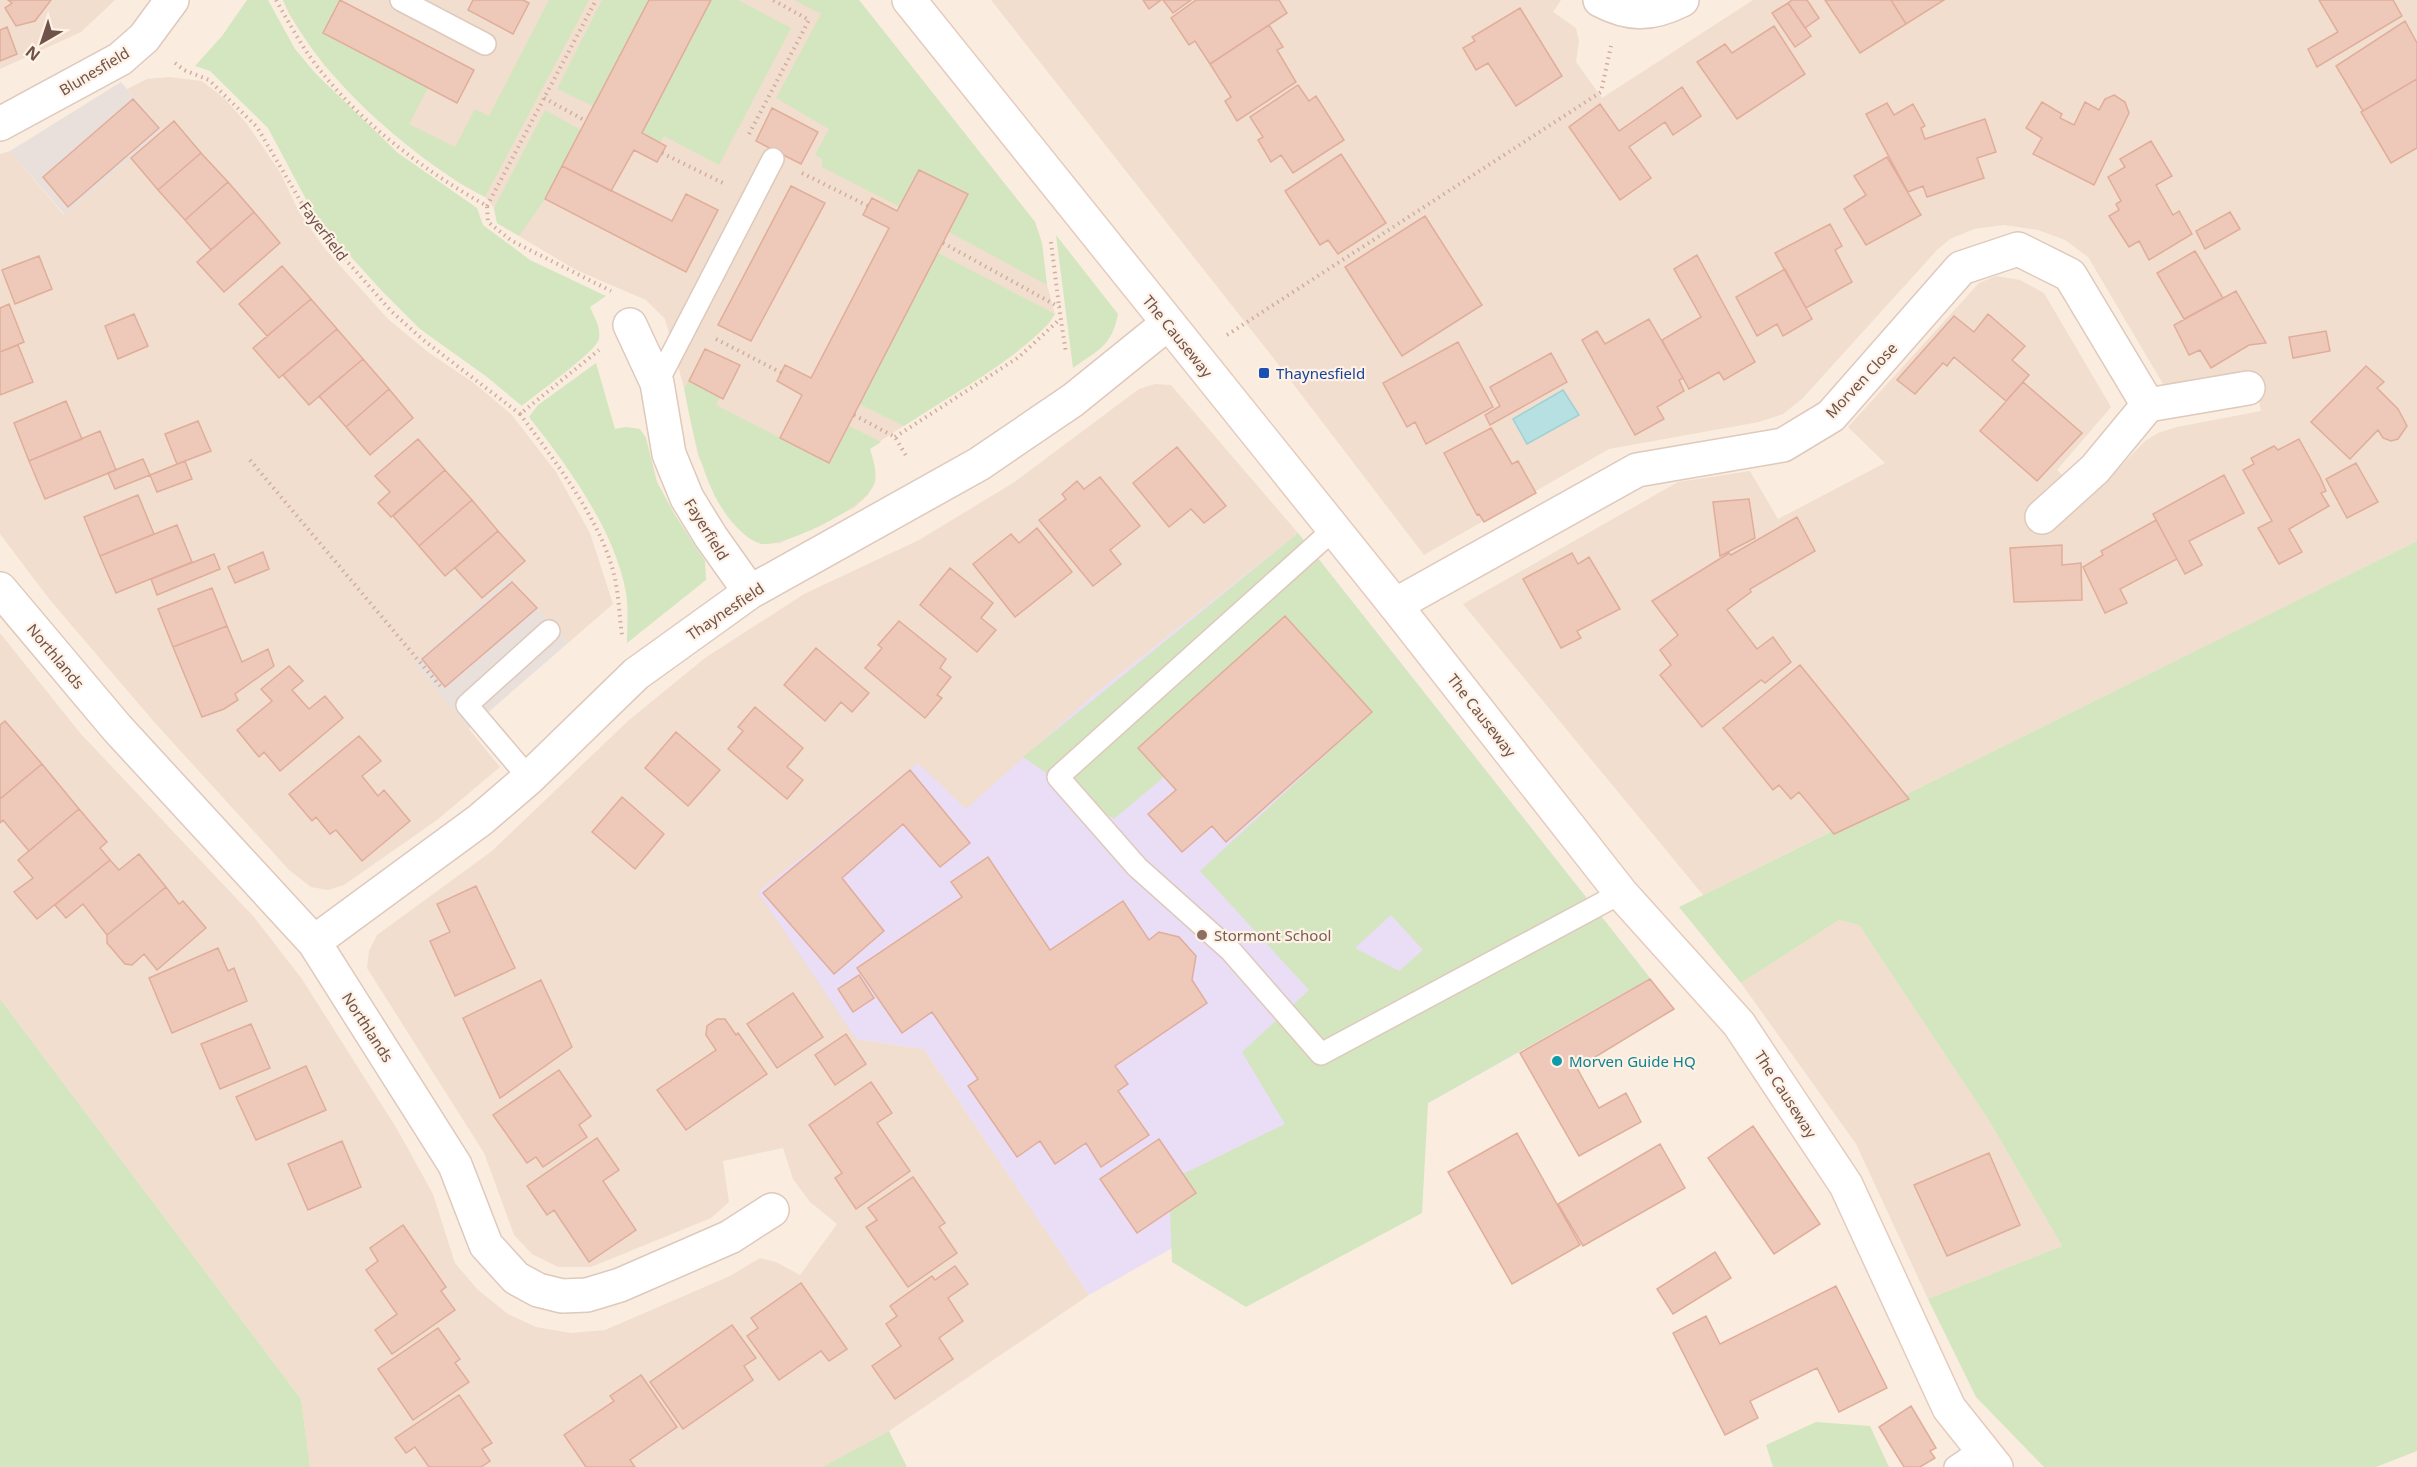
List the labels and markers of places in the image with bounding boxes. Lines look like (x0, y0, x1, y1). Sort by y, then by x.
place label: Thaynesfield (1276, 363, 1365, 383)
marker: Thaynesfield (1257, 366, 1271, 380)
place label: Stormont School (1214, 925, 1331, 945)
marker: Stormont School (1195, 928, 1209, 942)
place label: Morven Guide HQ (1569, 1051, 1696, 1071)
marker: Morven Guide HQ (1550, 1054, 1564, 1068)

